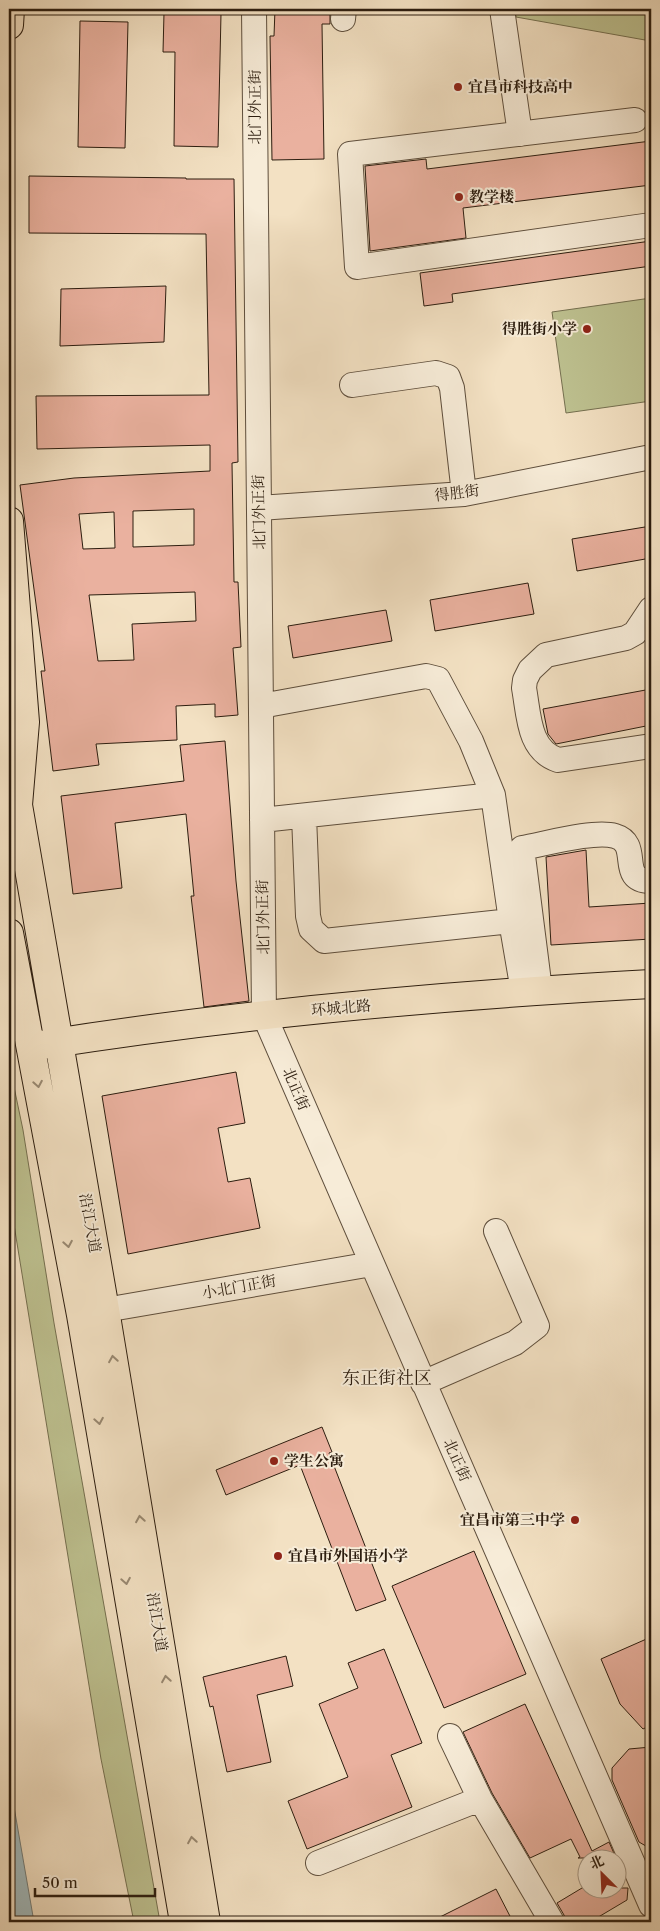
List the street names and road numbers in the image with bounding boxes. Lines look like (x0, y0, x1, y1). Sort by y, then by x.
street label: 北门外正街 (245, 69, 264, 145)
street label: 北门外正街 (248, 474, 269, 550)
street label: 得胜街 (433, 480, 480, 505)
street label: 北门外正街 (252, 879, 273, 955)
street label: 环城北路 (310, 995, 372, 1020)
street label: 北正街 (279, 1064, 314, 1113)
street label: 沿江大道 (76, 1192, 105, 1254)
street label: 小北门正街 (200, 1271, 278, 1302)
street label: 北正街 (440, 1435, 475, 1484)
street label: 沿江大道 (143, 1591, 172, 1653)

